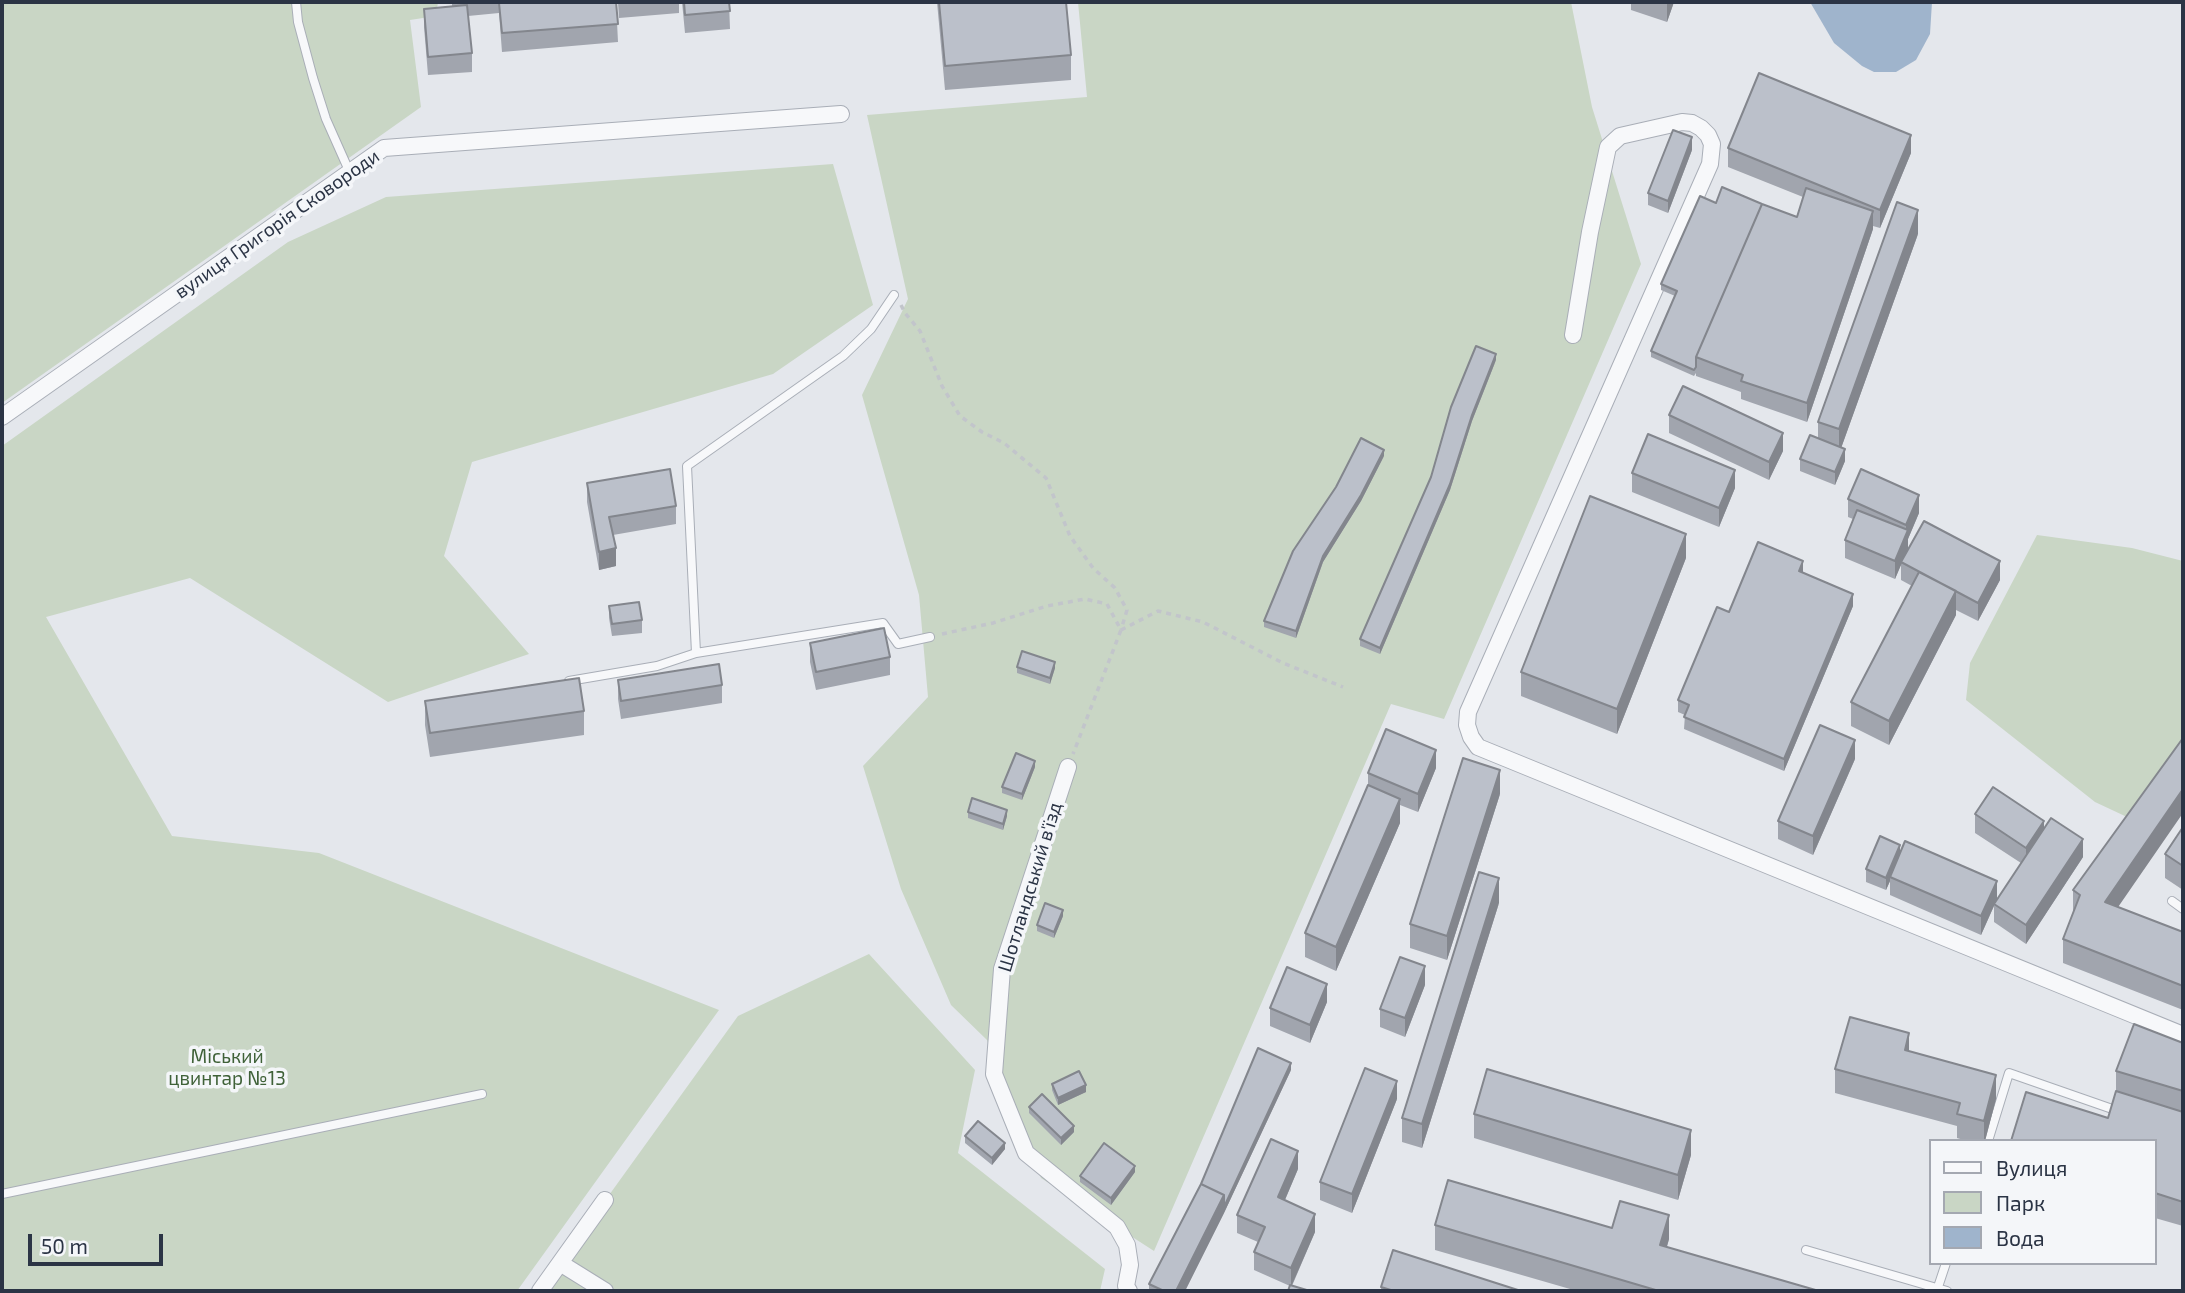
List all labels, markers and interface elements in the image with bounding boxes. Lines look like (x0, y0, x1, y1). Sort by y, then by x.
street label: вулиця Григорія Сковороди (170, 144, 384, 304)
street label: Шотландський в'їзд (993, 799, 1067, 975)
park label: Міський цвинтар №13 (168, 1046, 286, 1090)
legend (1930, 1139, 2157, 1265)
text: Вулиця (1996, 1155, 2067, 1180)
text: Парк (1996, 1190, 2045, 1215)
scale bar (32, 1220, 166, 1264)
text: Вода (1996, 1225, 2045, 1250)
text: 50 m (41, 1233, 88, 1258)

